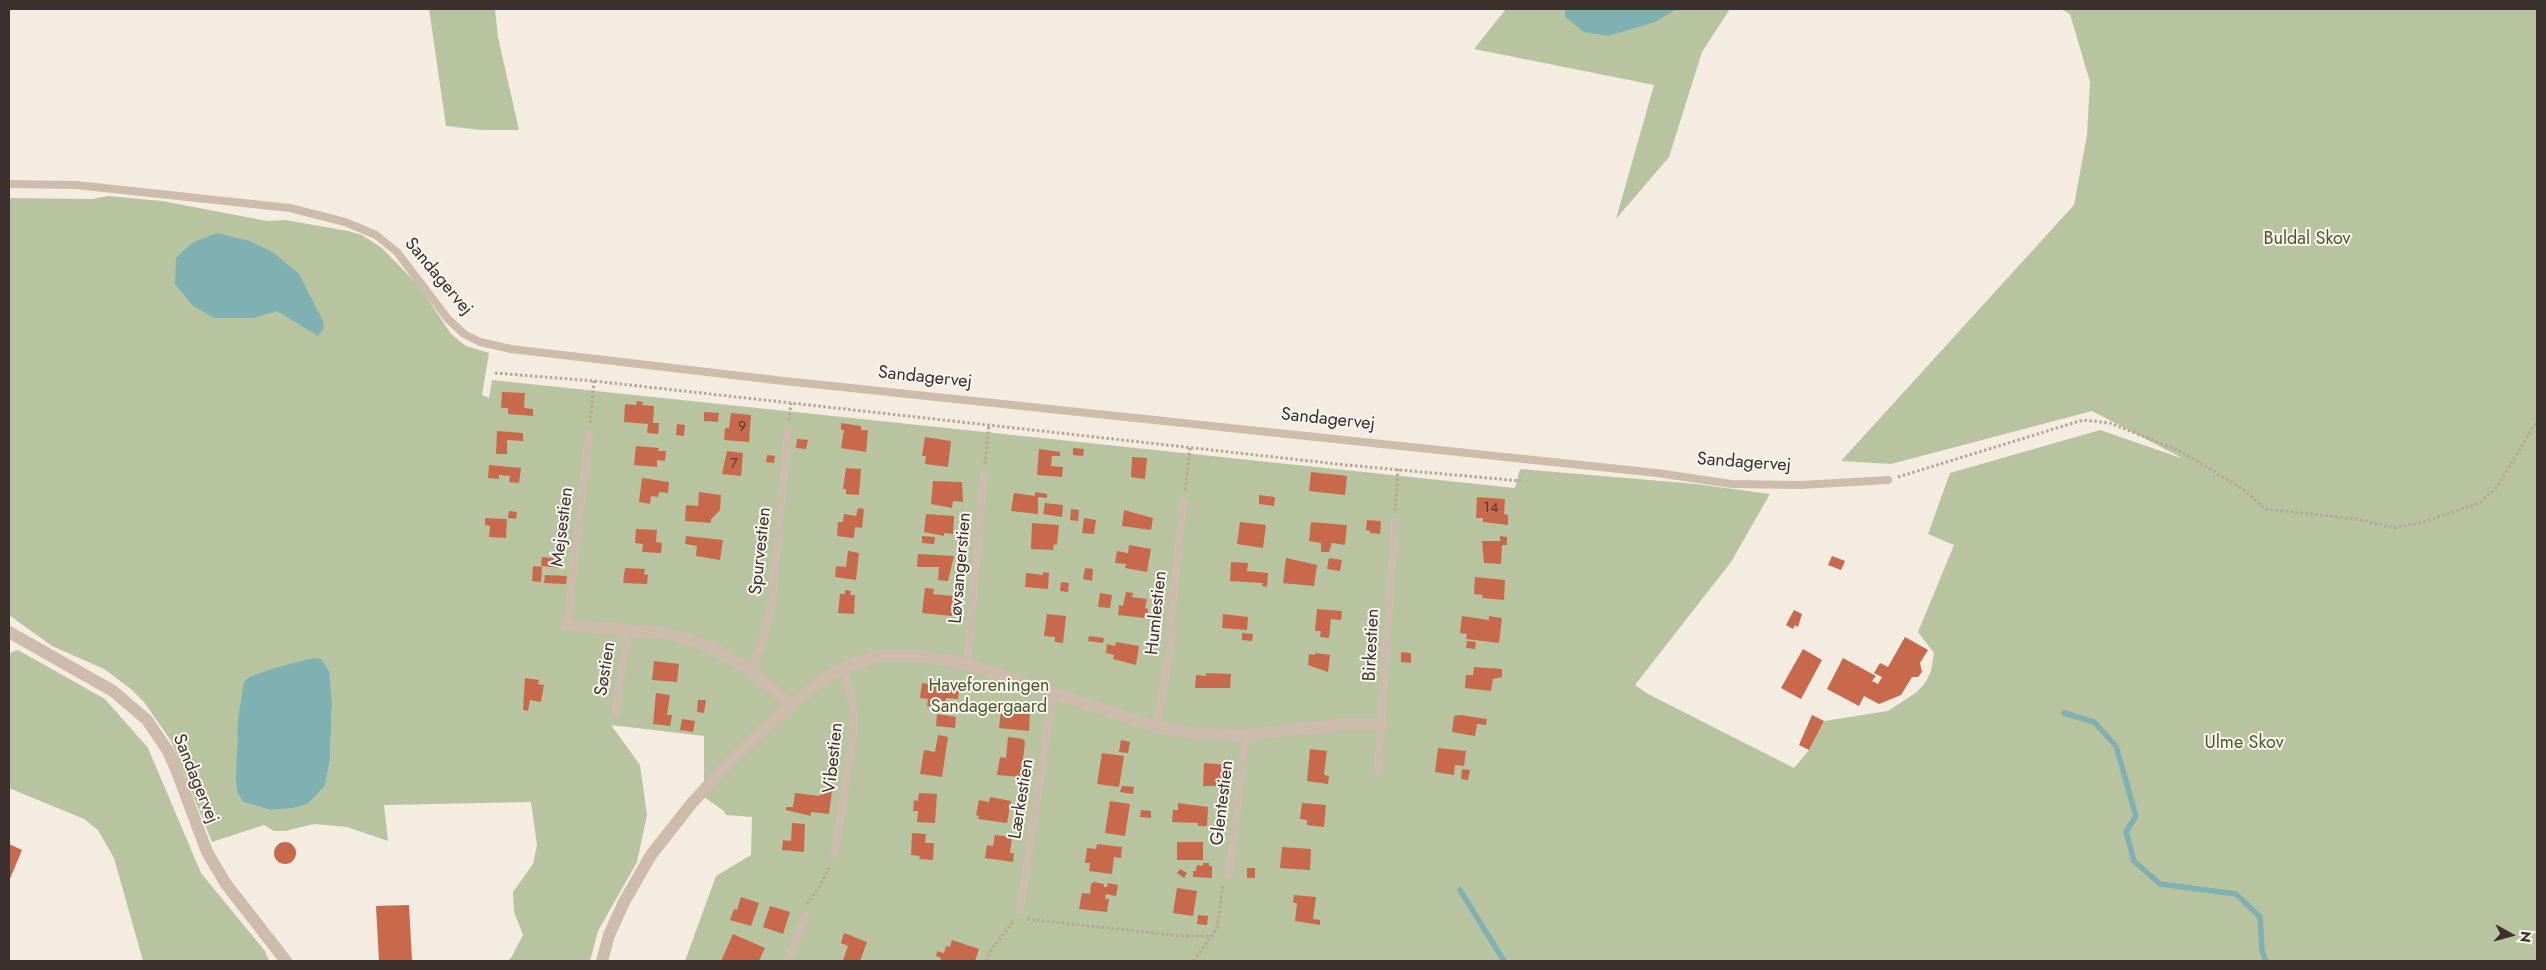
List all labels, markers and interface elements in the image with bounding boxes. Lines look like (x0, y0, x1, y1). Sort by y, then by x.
park label: Buldal Skov (2263, 229, 2351, 251)
street label: Sandagervej (399, 234, 477, 320)
street label: Sandagervej (877, 362, 973, 394)
street label: Sandagervej (1280, 404, 1376, 436)
house number: 9 (738, 418, 746, 436)
street label: Sandagervej (1696, 449, 1792, 477)
house number: 7 (730, 455, 738, 473)
street label: Mejsestien (547, 486, 579, 568)
house number: 14 (1483, 499, 1499, 517)
street label: Spurvestien (746, 506, 776, 596)
street label: Løvsangerstien (945, 511, 977, 625)
street label: Humlestien (1142, 570, 1172, 656)
street label: Birkestien (1359, 608, 1385, 682)
street label: Søstien (591, 640, 621, 698)
park label: Haveforeningen Sandagergaard (928, 676, 1050, 719)
street label: Vibestien (820, 722, 848, 794)
street label: Sandagervej (167, 731, 223, 827)
park label: Ulme Skov (2204, 733, 2284, 755)
street label: Lærkestien (1005, 757, 1039, 841)
street label: Glentestien (1207, 759, 1239, 847)
north arrow (2486, 910, 2536, 960)
text: N (2515, 930, 2536, 944)

